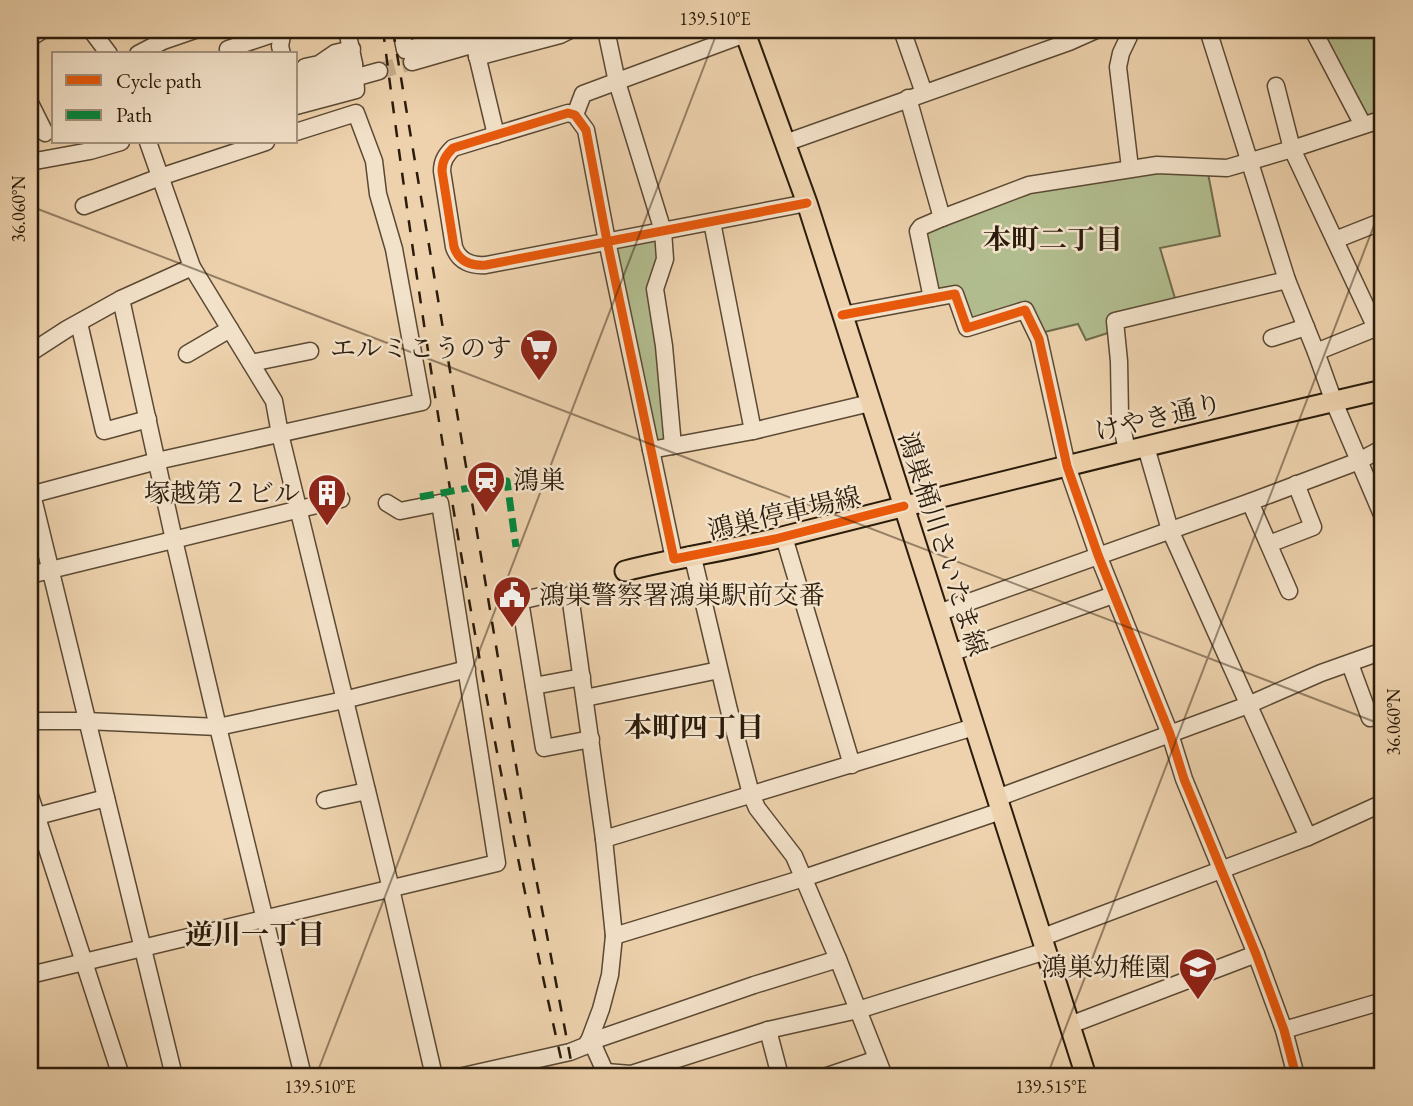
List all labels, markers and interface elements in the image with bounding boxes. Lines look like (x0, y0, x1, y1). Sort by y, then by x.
text: 139.510°E (679, 7, 751, 30)
legend (52, 52, 298, 144)
text: Cycle path (116, 67, 202, 94)
text: Path (116, 101, 153, 128)
text: 36.060°N (7, 175, 30, 242)
district label: 本町二丁目 (983, 221, 1123, 257)
supermarket icon: エルミこうのす (518, 327, 560, 382)
place label: エルミこうのす (330, 331, 512, 365)
street label: けやき通り (1091, 386, 1225, 448)
street label: 鴻巣桶川さいたま線 (891, 427, 995, 661)
station icon: 鴻巣 (465, 459, 507, 514)
place label: 鴻巣 (513, 463, 565, 497)
building icon: 塚越第２ビル (306, 472, 348, 527)
place label: 塚越第２ビル (144, 476, 300, 510)
street label: 鴻巣停車場線 (704, 479, 864, 547)
public building icon: 鴻巣警察署鴻巣駅前交番 (491, 574, 533, 629)
place label: 鴻巣警察署鴻巣駅前交番 (539, 578, 825, 612)
text: 36.060°N (1382, 688, 1405, 755)
district label: 本町四丁目 (624, 709, 764, 745)
district label: 逆川一丁目 (185, 916, 325, 952)
school or university icon: 鴻巣幼稚園 (1177, 946, 1219, 1001)
place label: 鴻巣幼稚園 (1041, 950, 1171, 984)
text: 139.510°E (284, 1075, 356, 1098)
text: 139.515°E (1015, 1075, 1087, 1098)

